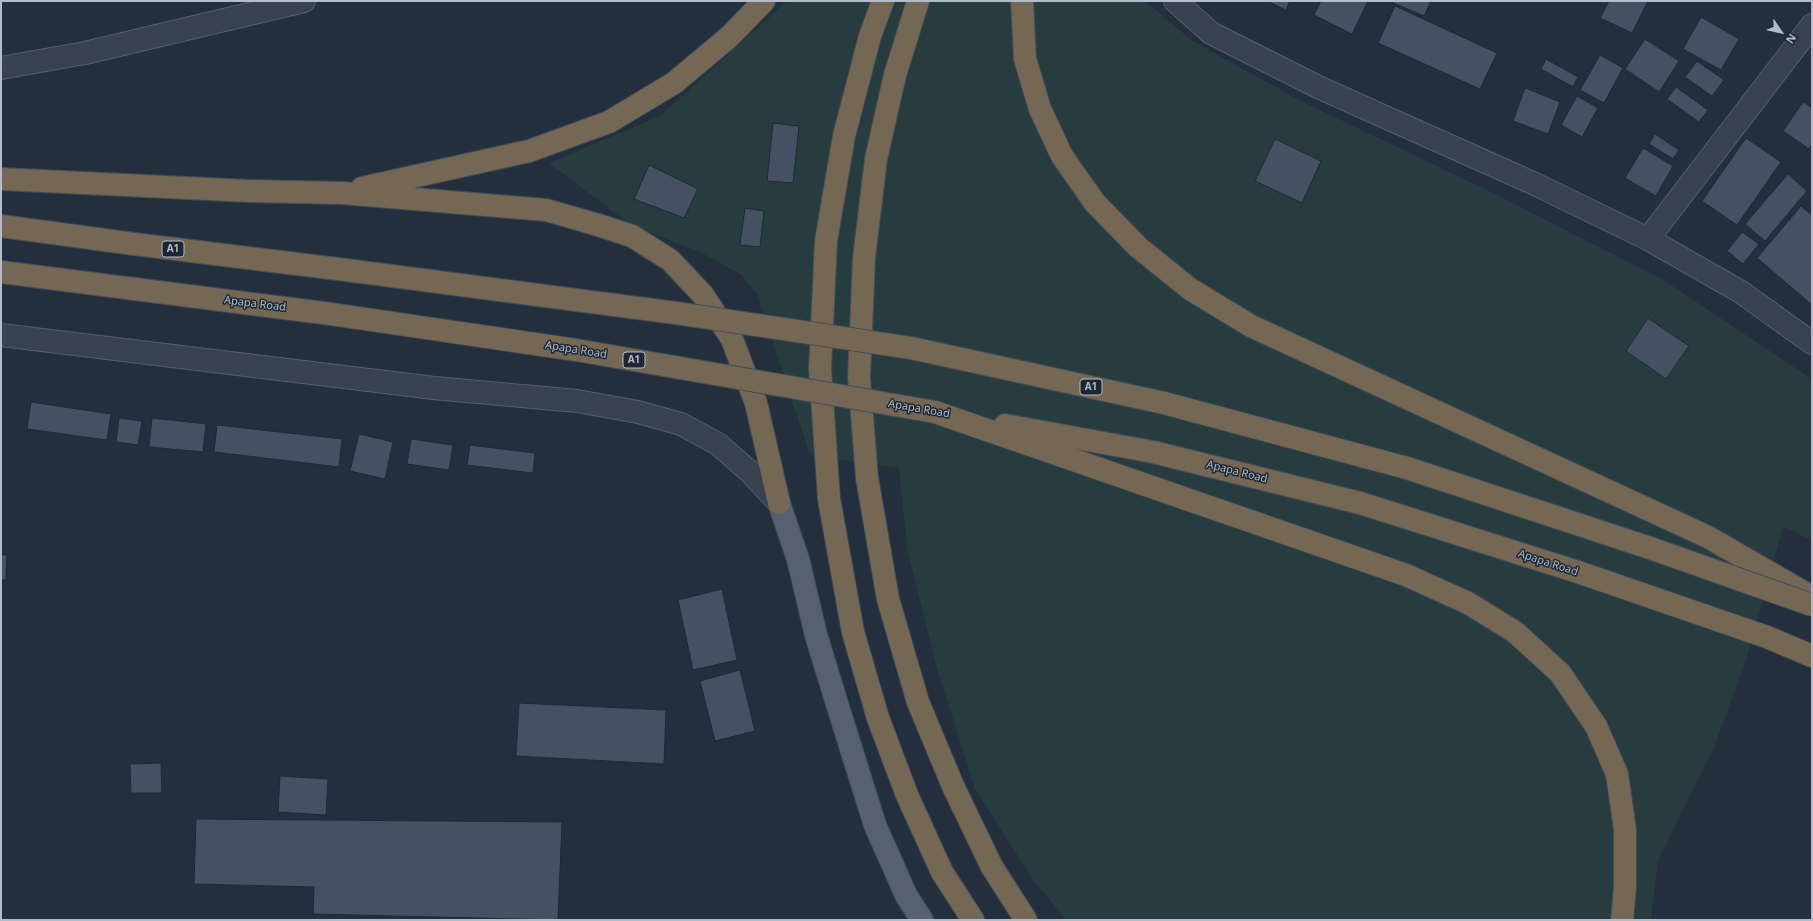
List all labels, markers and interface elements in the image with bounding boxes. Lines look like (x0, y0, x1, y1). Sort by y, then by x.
north arrow (1761, 12, 1801, 52)
text: N (1783, 31, 1800, 47)
road number: A1 (162, 241, 184, 257)
street label: Apapa Road (223, 294, 287, 314)
street label: Apapa Road (544, 339, 608, 361)
road number: A1 (623, 352, 645, 368)
road number: A1 (1080, 379, 1102, 395)
street label: Apapa Road (887, 397, 951, 421)
street label: Apapa Road (1205, 458, 1269, 486)
street label: Apapa Road (1516, 547, 1580, 579)

